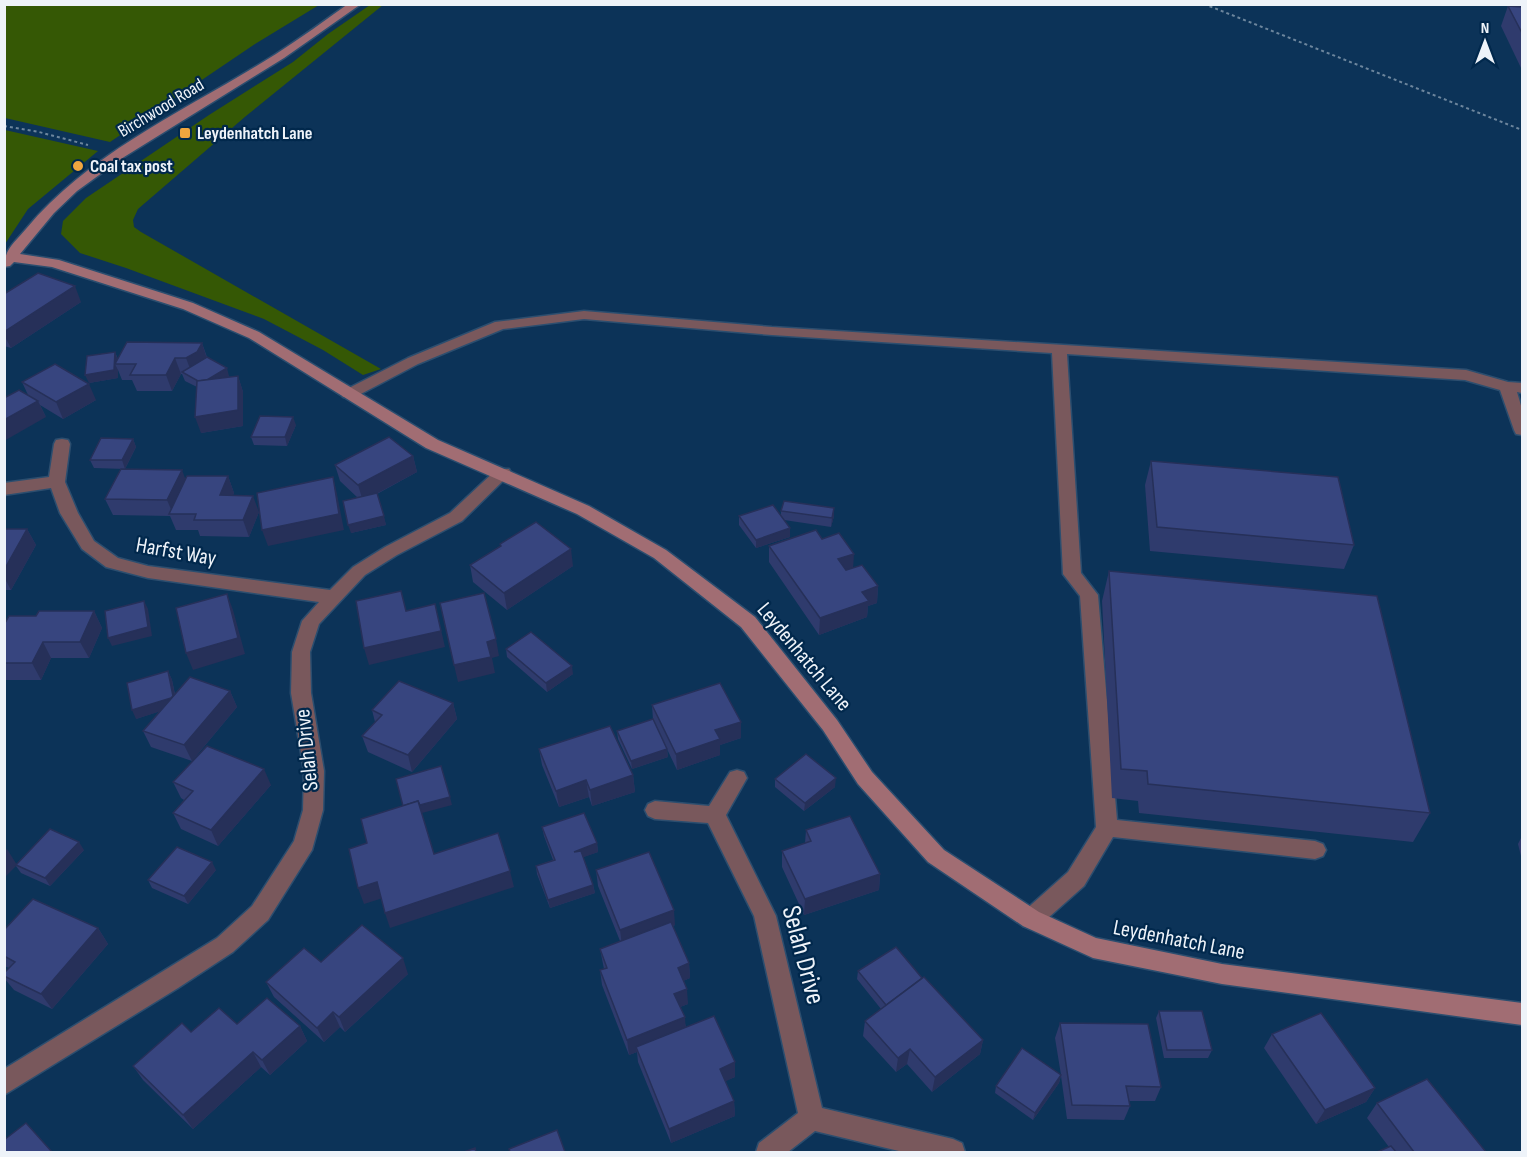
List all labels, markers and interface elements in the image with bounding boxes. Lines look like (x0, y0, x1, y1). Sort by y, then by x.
north arrow (1455, 12, 1515, 72)
text: N (1481, 19, 1489, 38)
street label: Birchwood Road (114, 74, 208, 142)
place label: Leydenhatch Lane (197, 123, 312, 144)
marker: Leydenhatch Lane (178, 126, 192, 140)
place label: Coal tax post (90, 156, 173, 177)
marker: Coal tax post (71, 159, 85, 173)
street label: Harfst Way (134, 532, 219, 572)
street label: Leydenhatch Lane (751, 597, 857, 717)
street label: Selah Drive (289, 708, 325, 792)
street label: Selah Drive (774, 902, 832, 1008)
street label: Leydenhatch Lane (1111, 914, 1247, 966)

